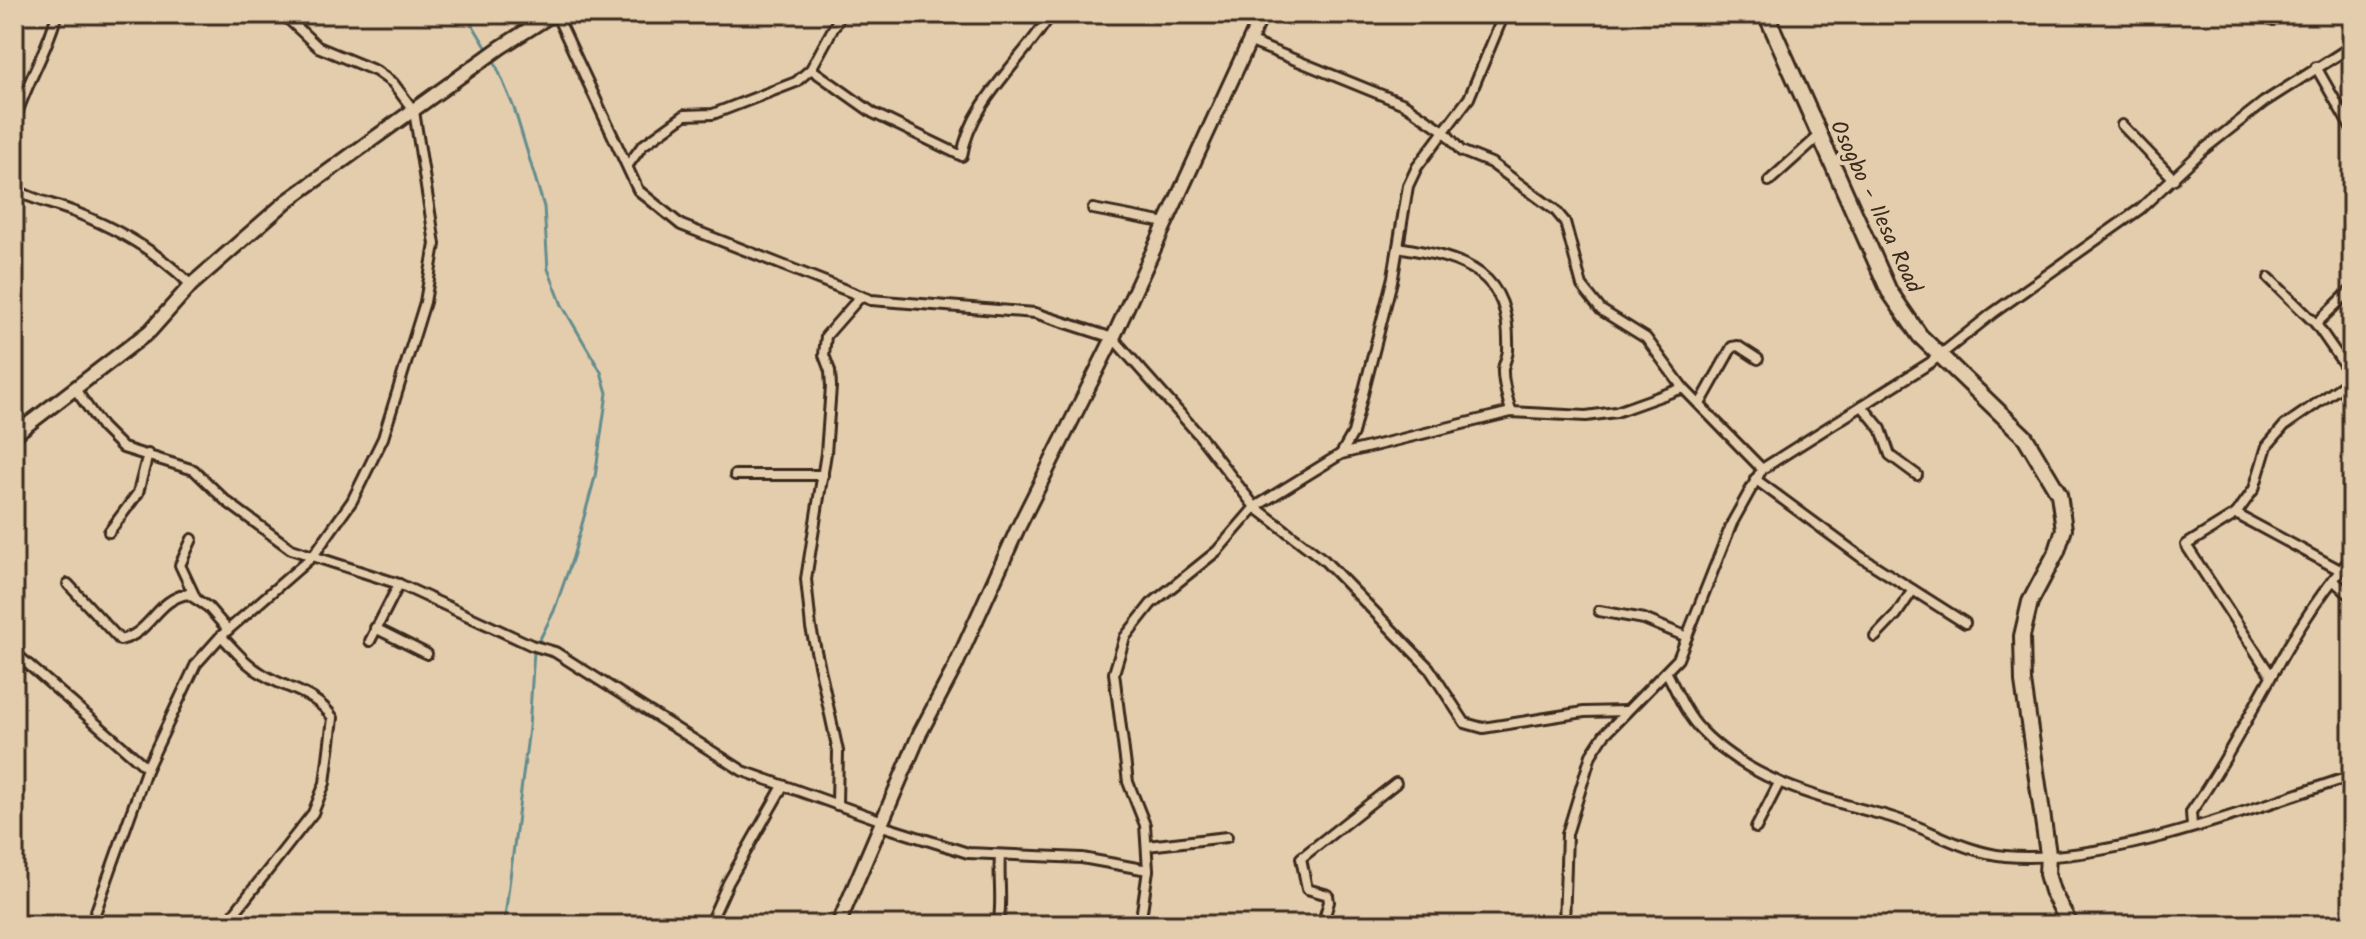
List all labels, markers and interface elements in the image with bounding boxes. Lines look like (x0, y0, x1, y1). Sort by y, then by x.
street label: Osogbo - Ilesa Road (1819, 115, 1931, 300)

